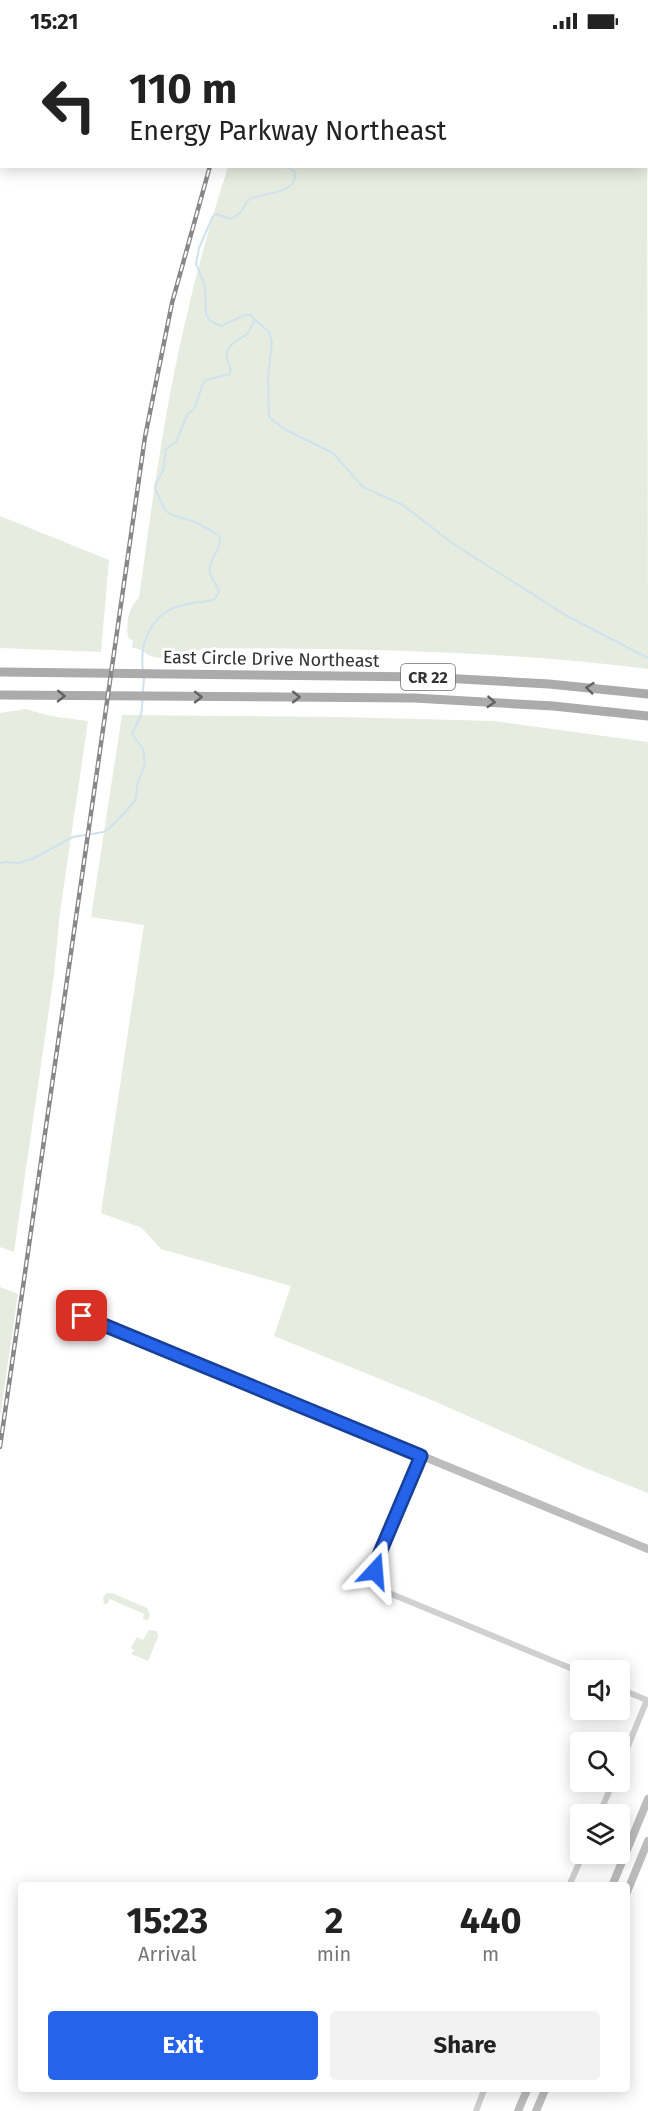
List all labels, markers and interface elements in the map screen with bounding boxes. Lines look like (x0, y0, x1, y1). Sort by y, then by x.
text: 15:21 (30, 8, 78, 35)
text: 110 m (129, 64, 237, 114)
icon: left (30, 66, 108, 144)
text: Energy Parkway Northeast (129, 115, 447, 147)
street label: East Circle Drive Northeast (163, 646, 380, 672)
road number: CR 22 (401, 664, 455, 690)
one-way arrow (585, 682, 594, 695)
one-way arrow (56, 690, 65, 702)
one-way arrow (194, 691, 203, 703)
one-way arrow (291, 691, 300, 703)
one-way arrow (486, 695, 495, 708)
pin (56, 1290, 107, 1341)
icon: arrive (65, 1299, 98, 1332)
position arrow (343, 1539, 407, 1603)
map controls (570, 1660, 630, 1864)
button: sound (570, 1660, 630, 1720)
button: search (570, 1732, 630, 1792)
button: layers (570, 1804, 630, 1864)
text: 15:23 (126, 1899, 208, 1943)
text: 2 (325, 1899, 343, 1943)
text: 440 (460, 1899, 522, 1943)
text: Arrival (138, 1942, 197, 1966)
text: min (317, 1942, 351, 1966)
text: m (482, 1942, 499, 1966)
button: Exit (48, 2011, 318, 2080)
button: Share (330, 2011, 600, 2080)

